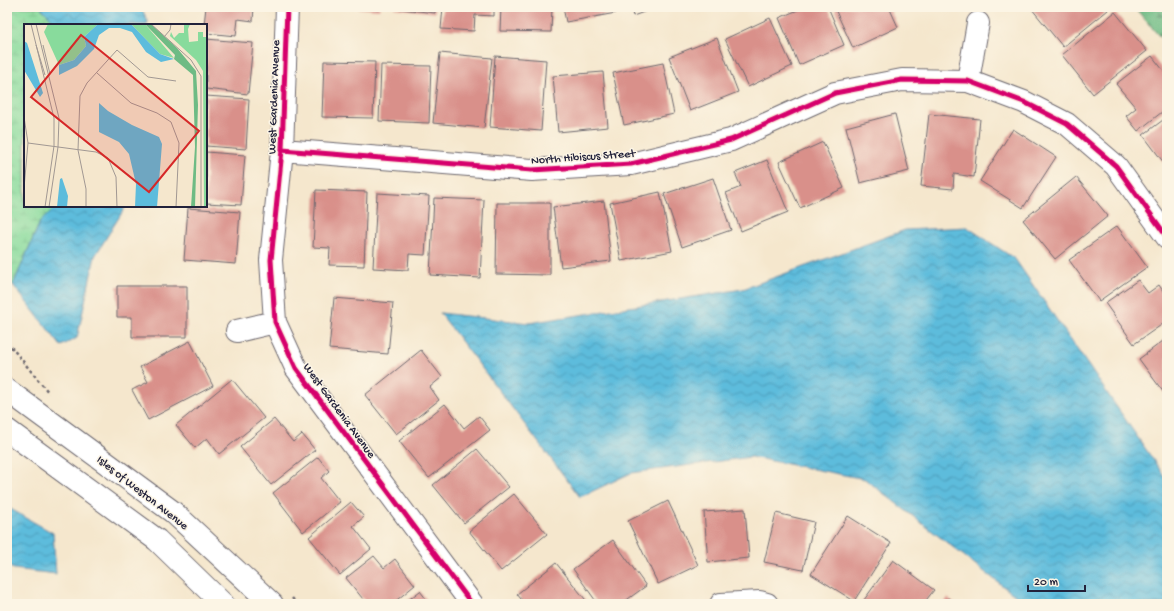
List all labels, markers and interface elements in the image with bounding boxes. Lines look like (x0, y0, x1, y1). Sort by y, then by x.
inset map (24, 24, 207, 207)
street label: West Gardenia Avenue (266, 39, 284, 154)
street label: North Hibiscus Street (531, 147, 637, 169)
street label: West Gardenia Avenue (299, 361, 378, 462)
street label: Isles of Weston Avenue (93, 453, 191, 534)
scale bar (1028, 567, 1085, 593)
text: 20 m (1034, 576, 1059, 590)

